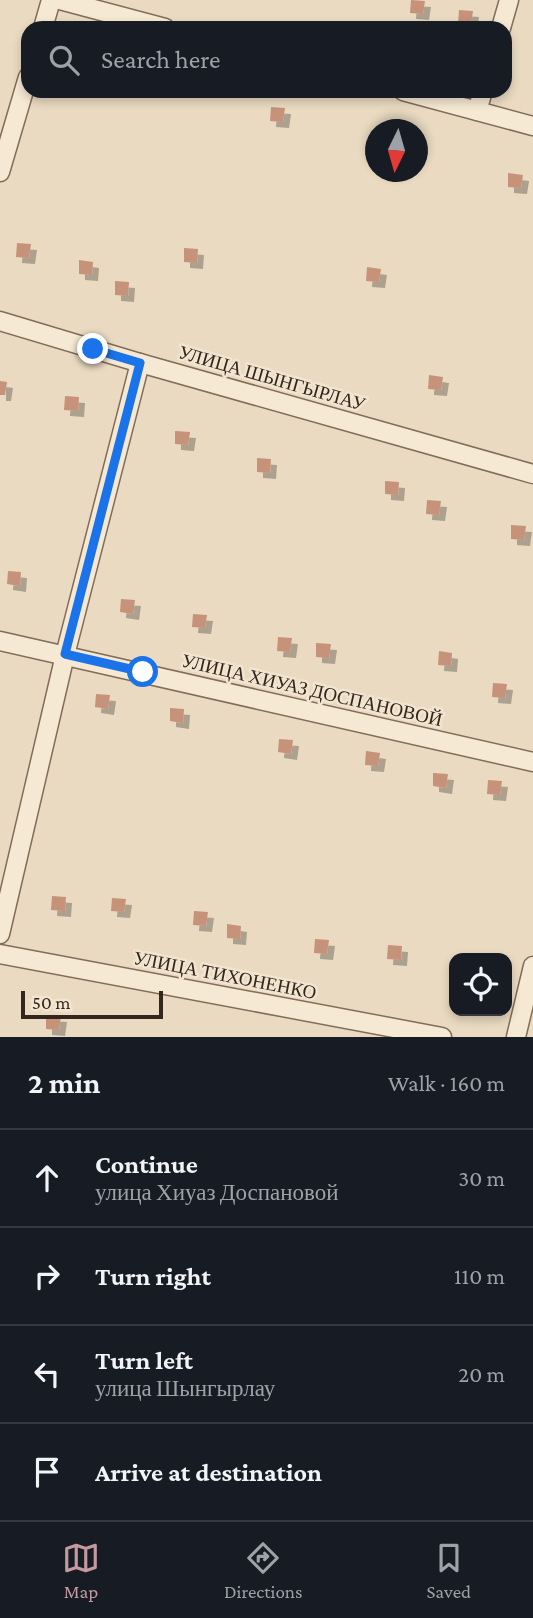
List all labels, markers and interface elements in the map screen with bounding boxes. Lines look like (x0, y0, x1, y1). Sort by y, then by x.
search box (21, 21, 512, 98)
icon: search (45, 41, 83, 79)
text: Search here (101, 45, 220, 74)
north arrow (365, 119, 428, 182)
route end (77, 333, 108, 364)
street label: УЛИЦА ШЫНГЫРЛАУ (176, 341, 368, 415)
street label: УЛИЦА ХИУАЗ ДОСПАНОВОЙ (180, 650, 445, 730)
route start (127, 656, 158, 687)
street label: УЛИЦА ТИХОНЕНКО (132, 947, 318, 1003)
map controls (449, 953, 512, 1016)
button: locate (449, 953, 512, 1016)
scale bar (21, 988, 163, 1020)
text: 50 m (32, 992, 71, 1013)
text: 2 min (28, 1066, 100, 1099)
text: Walk · 160 m (388, 1070, 505, 1096)
text: Continue (95, 1150, 198, 1179)
icon: ahead (28, 1159, 66, 1197)
text: 30 m (458, 1165, 505, 1191)
text: улица Хиуаз Доспановой (95, 1179, 339, 1205)
icon: right (28, 1257, 66, 1295)
text: Turn right (95, 1262, 211, 1291)
text: 110 m (454, 1263, 505, 1289)
text: Turn left (95, 1346, 193, 1375)
icon: left (28, 1355, 66, 1393)
text: 20 m (458, 1361, 505, 1387)
text: улица Шынгырлау (95, 1375, 275, 1401)
icon: arrive (28, 1453, 66, 1491)
text: Arrive at destination (95, 1458, 322, 1487)
tab: Map (62, 1539, 100, 1602)
tab: Directions (224, 1539, 303, 1602)
tab: Saved (426, 1539, 471, 1602)

